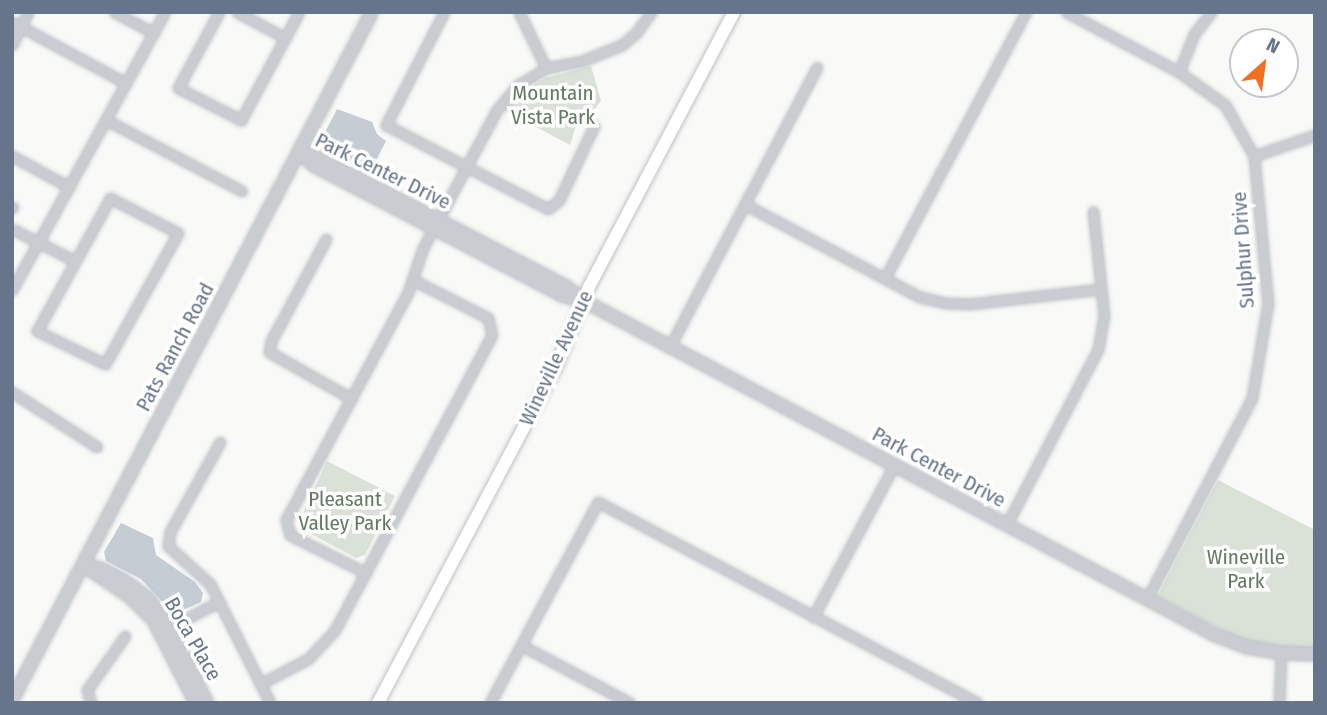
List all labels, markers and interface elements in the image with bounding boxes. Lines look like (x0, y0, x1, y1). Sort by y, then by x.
north arrow (1229, 28, 1299, 98)
text: N (1263, 33, 1284, 59)
park label: Mountain Vista Park (511, 80, 595, 130)
street label: Park Center Drive (311, 127, 455, 215)
street label: Sulphur Drive (1226, 191, 1260, 309)
street label: Pats Ranch Road (131, 278, 219, 416)
street label: Wineville Avenue (514, 286, 598, 430)
street label: Park Center Drive (868, 421, 1010, 513)
park label: Pleasant Valley Park (299, 486, 391, 536)
park label: Wineville Park (1207, 544, 1285, 594)
street label: Boca Place (159, 593, 227, 685)

